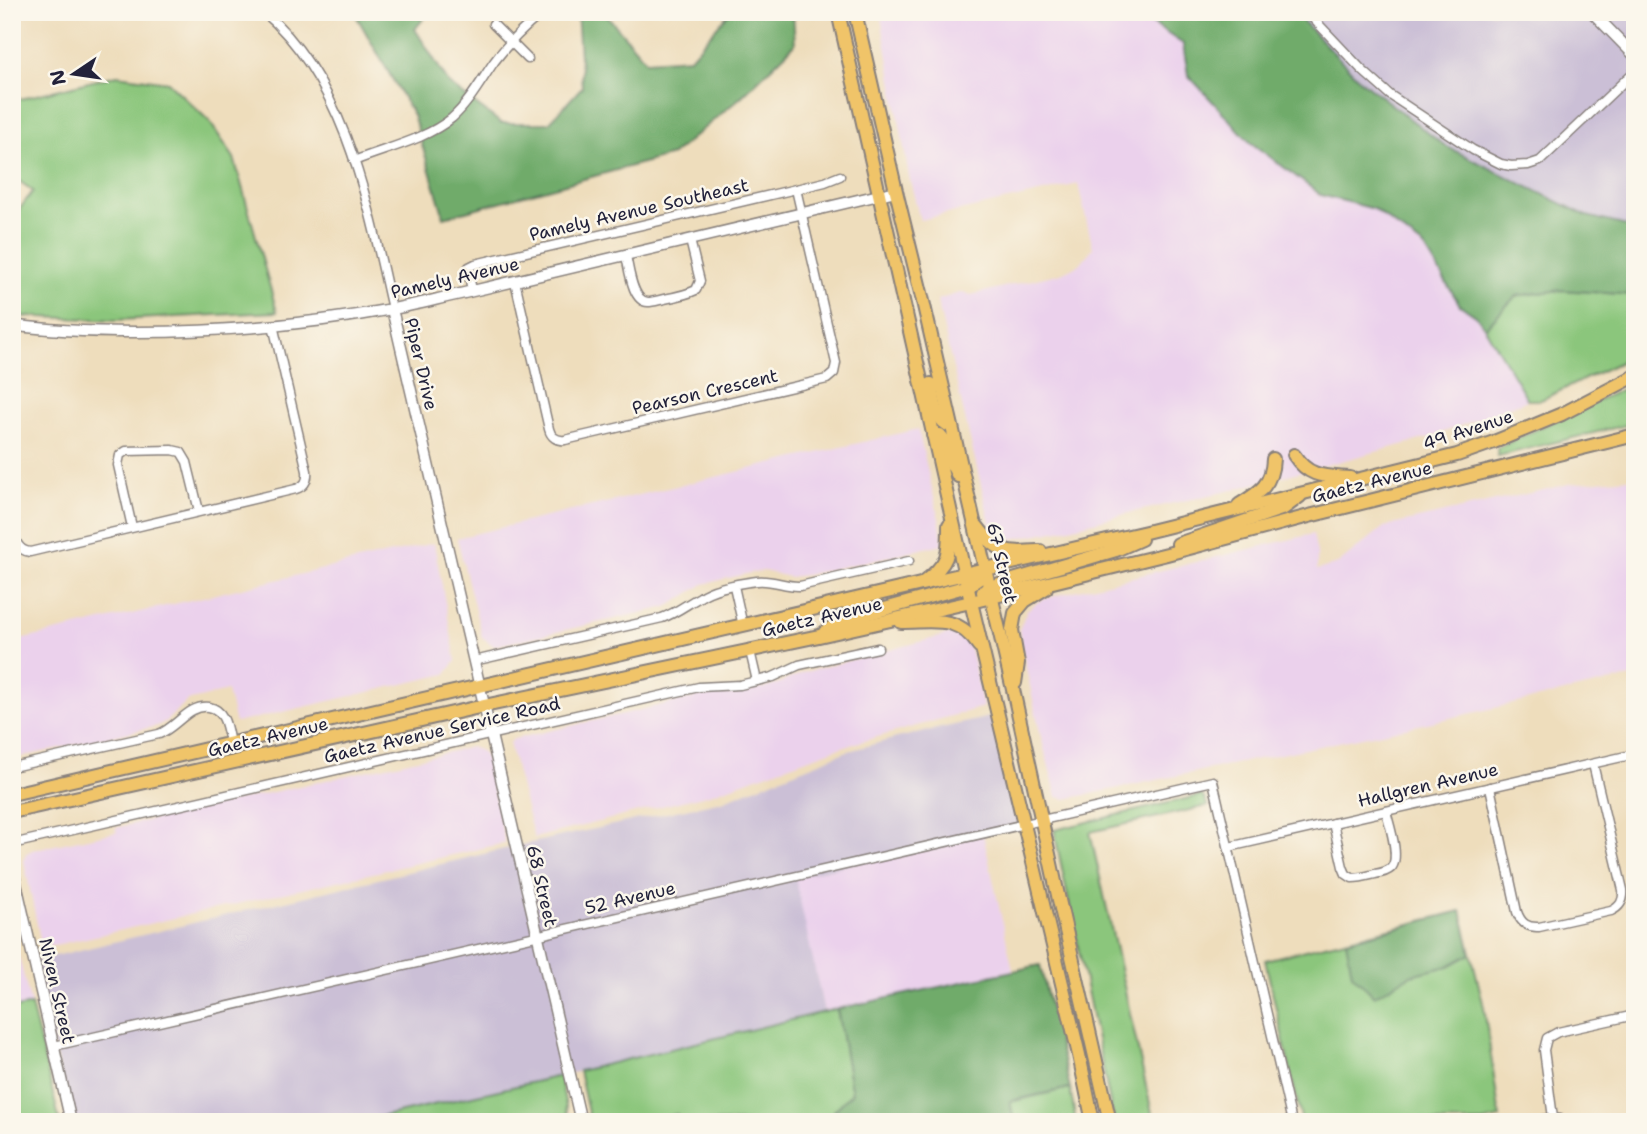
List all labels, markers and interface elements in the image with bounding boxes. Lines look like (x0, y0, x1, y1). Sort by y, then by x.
north arrow (38, 38, 108, 108)
text: N (44, 68, 72, 88)
street label: Pamely Avenue Southeast (527, 173, 751, 247)
street label: Pamely Avenue (388, 252, 522, 304)
street label: Piper Drive (399, 315, 443, 413)
street label: Pearson Crescent (630, 364, 780, 420)
street label: 49 Avenue (1420, 404, 1516, 456)
street label: Gaetz Avenue (1309, 455, 1435, 509)
street label: 67 Street (981, 520, 1023, 606)
street label: Gaetz Avenue (759, 591, 885, 643)
street label: Gaetz Avenue Service Road (322, 691, 562, 769)
street label: Gaetz Avenue (205, 711, 331, 763)
street label: Hallgren Avenue (1355, 757, 1501, 813)
street label: 68 Street (521, 843, 563, 930)
street label: 52 Avenue (582, 876, 678, 920)
street label: Niven Street (33, 936, 81, 1046)

